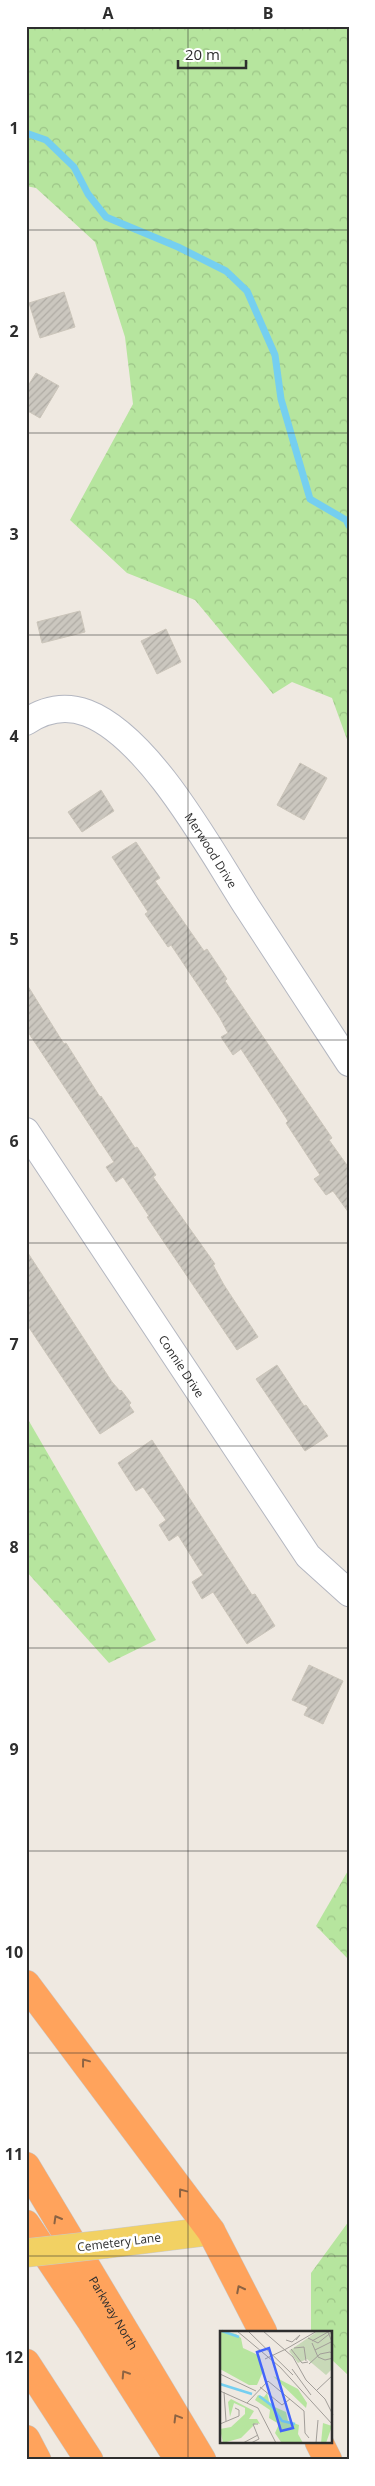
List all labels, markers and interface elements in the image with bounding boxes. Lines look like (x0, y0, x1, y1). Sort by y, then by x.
text: A (102, 2, 114, 24)
text: B (263, 2, 273, 24)
scale bar (178, 38, 245, 70)
text: 20 m (185, 44, 220, 64)
text: 1 (9, 117, 19, 139)
text: 2 (9, 320, 19, 342)
text: 3 (9, 523, 19, 545)
text: 4 (9, 725, 19, 747)
street label: Merwood Drive (181, 809, 242, 891)
text: 5 (9, 928, 19, 950)
text: 6 (9, 1130, 19, 1152)
street label: Connie Drive (155, 1331, 209, 1401)
text: 7 (9, 1333, 19, 1355)
text: 8 (9, 1536, 19, 1558)
text: 9 (9, 1738, 19, 1760)
text: 10 (5, 1941, 23, 1963)
one-way arrow (82, 2059, 90, 2068)
text: 11 (5, 2143, 23, 2165)
one-way arrow (179, 2188, 188, 2198)
one-way arrow (53, 2215, 63, 2224)
street label: Cemetery Lane (76, 2228, 162, 2256)
street label: Parkway North (85, 2273, 142, 2353)
one-way arrow (236, 2285, 246, 2294)
inset map (220, 2331, 332, 2444)
text: 12 (5, 2346, 23, 2368)
one-way arrow (122, 2370, 132, 2379)
one-way arrow (173, 2415, 183, 2424)

